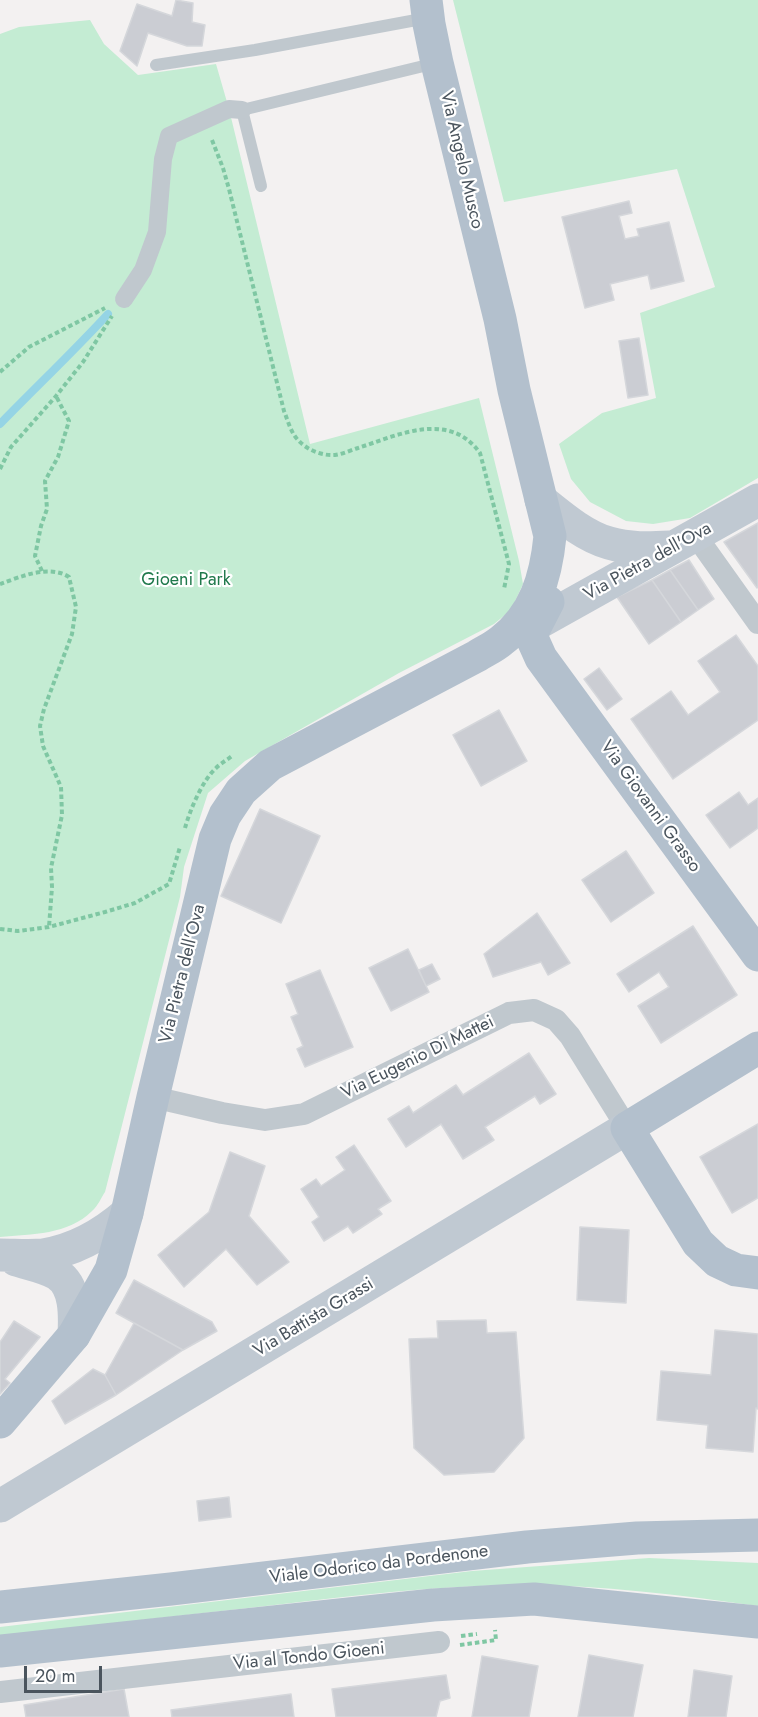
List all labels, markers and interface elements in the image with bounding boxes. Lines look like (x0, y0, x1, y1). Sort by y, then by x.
street label: Via Angelo Musco (435, 89, 487, 231)
street label: Via Pietra dell'Ova (580, 518, 716, 606)
park label: Gioeni Park (141, 570, 231, 592)
street label: Via Giovanni Grasso (595, 737, 705, 877)
street label: Via Pietra dell'Ova (155, 902, 211, 1046)
street label: Via Eugenio Di Mattei (338, 1012, 498, 1104)
street label: Via Battista Grassi (250, 1274, 378, 1362)
street label: Viale Odorico da Pordenone (268, 1541, 490, 1589)
street label: Via al Tondo Gioeni (232, 1638, 386, 1676)
scale bar (27, 1654, 105, 1692)
text: 20 m (35, 1663, 75, 1689)

